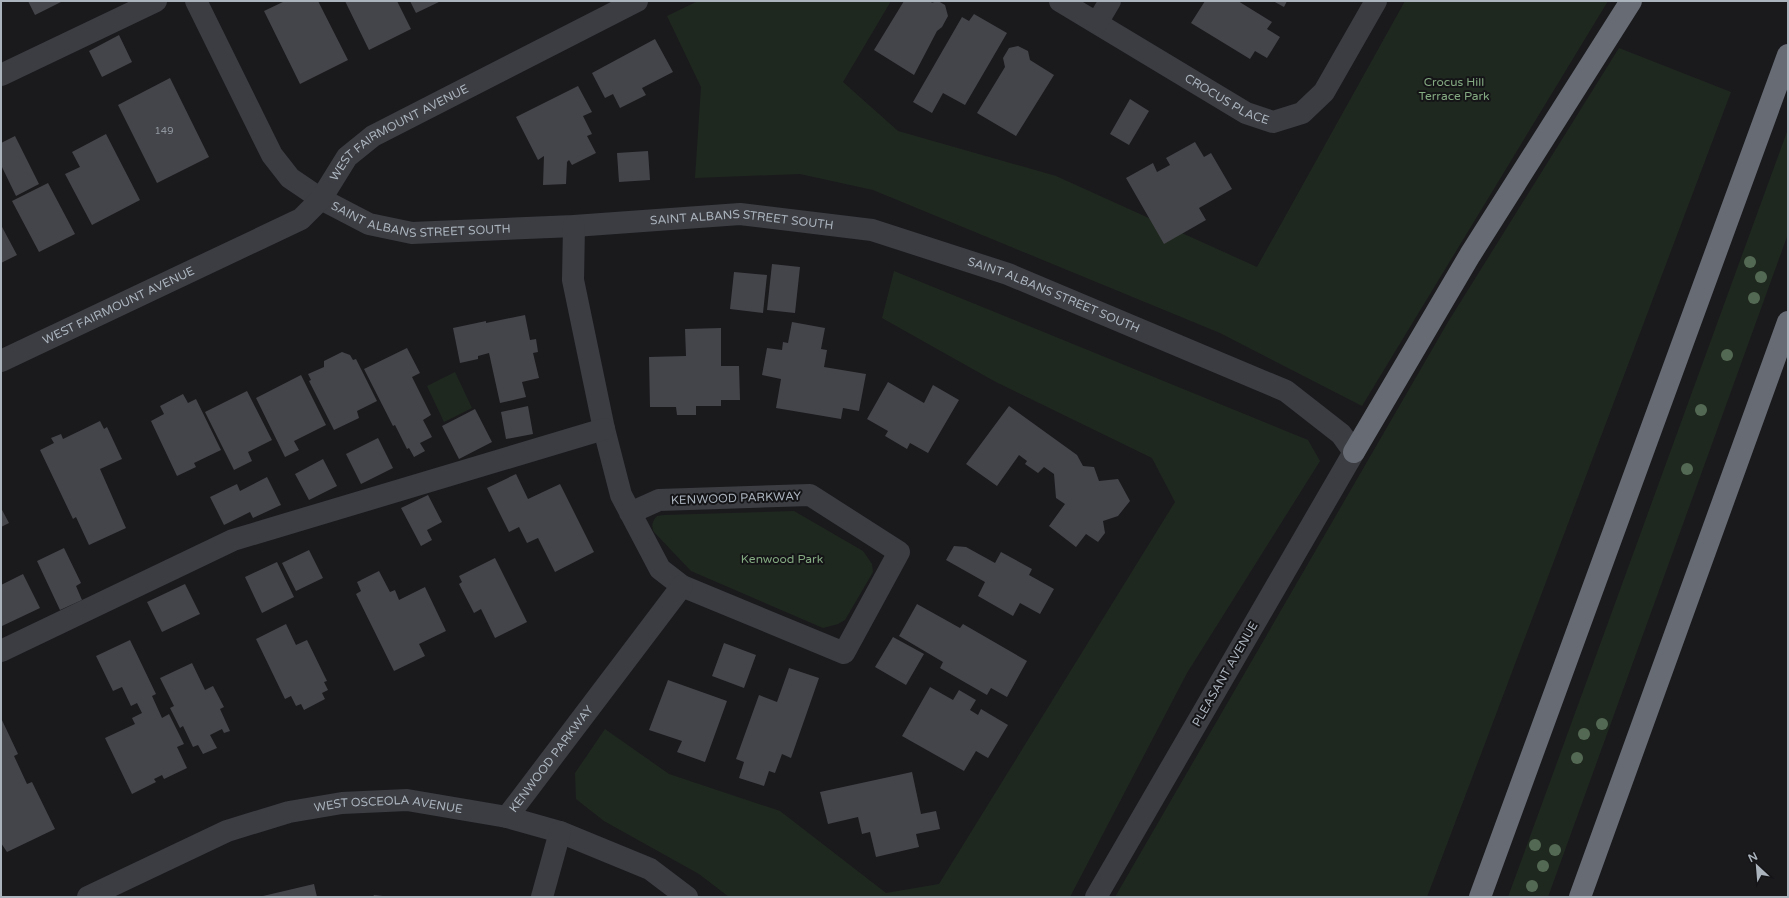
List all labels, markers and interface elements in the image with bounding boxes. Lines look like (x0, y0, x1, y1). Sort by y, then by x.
street label: CROCUS PLACE (1182, 71, 1271, 127)
park label: Crocus Hill Terrace Park (1418, 75, 1490, 103)
street label: WEST FAIRMOUNT AVENUE (327, 81, 471, 183)
house number: 149 (155, 125, 173, 137)
street label: SAINT ALBANS STREET SOUTH (329, 199, 511, 240)
street label: SAINT ALBANS STREET SOUTH (650, 207, 834, 232)
street label: SAINT ALBANS STREET SOUTH (966, 254, 1142, 336)
street label: WEST FAIRMOUNT AVENUE (40, 263, 197, 347)
street label: KENWOOD PARKWAY (671, 489, 802, 507)
park label: Kenwood Park (741, 552, 824, 566)
street label: PLEASANT AVENUE (1189, 619, 1261, 729)
street label: KENWOOD PARKWAY (506, 702, 596, 815)
street label: WEST OSCEOLA AVENUE (313, 793, 464, 816)
north arrow (1737, 846, 1777, 886)
text: N (1746, 850, 1760, 865)

